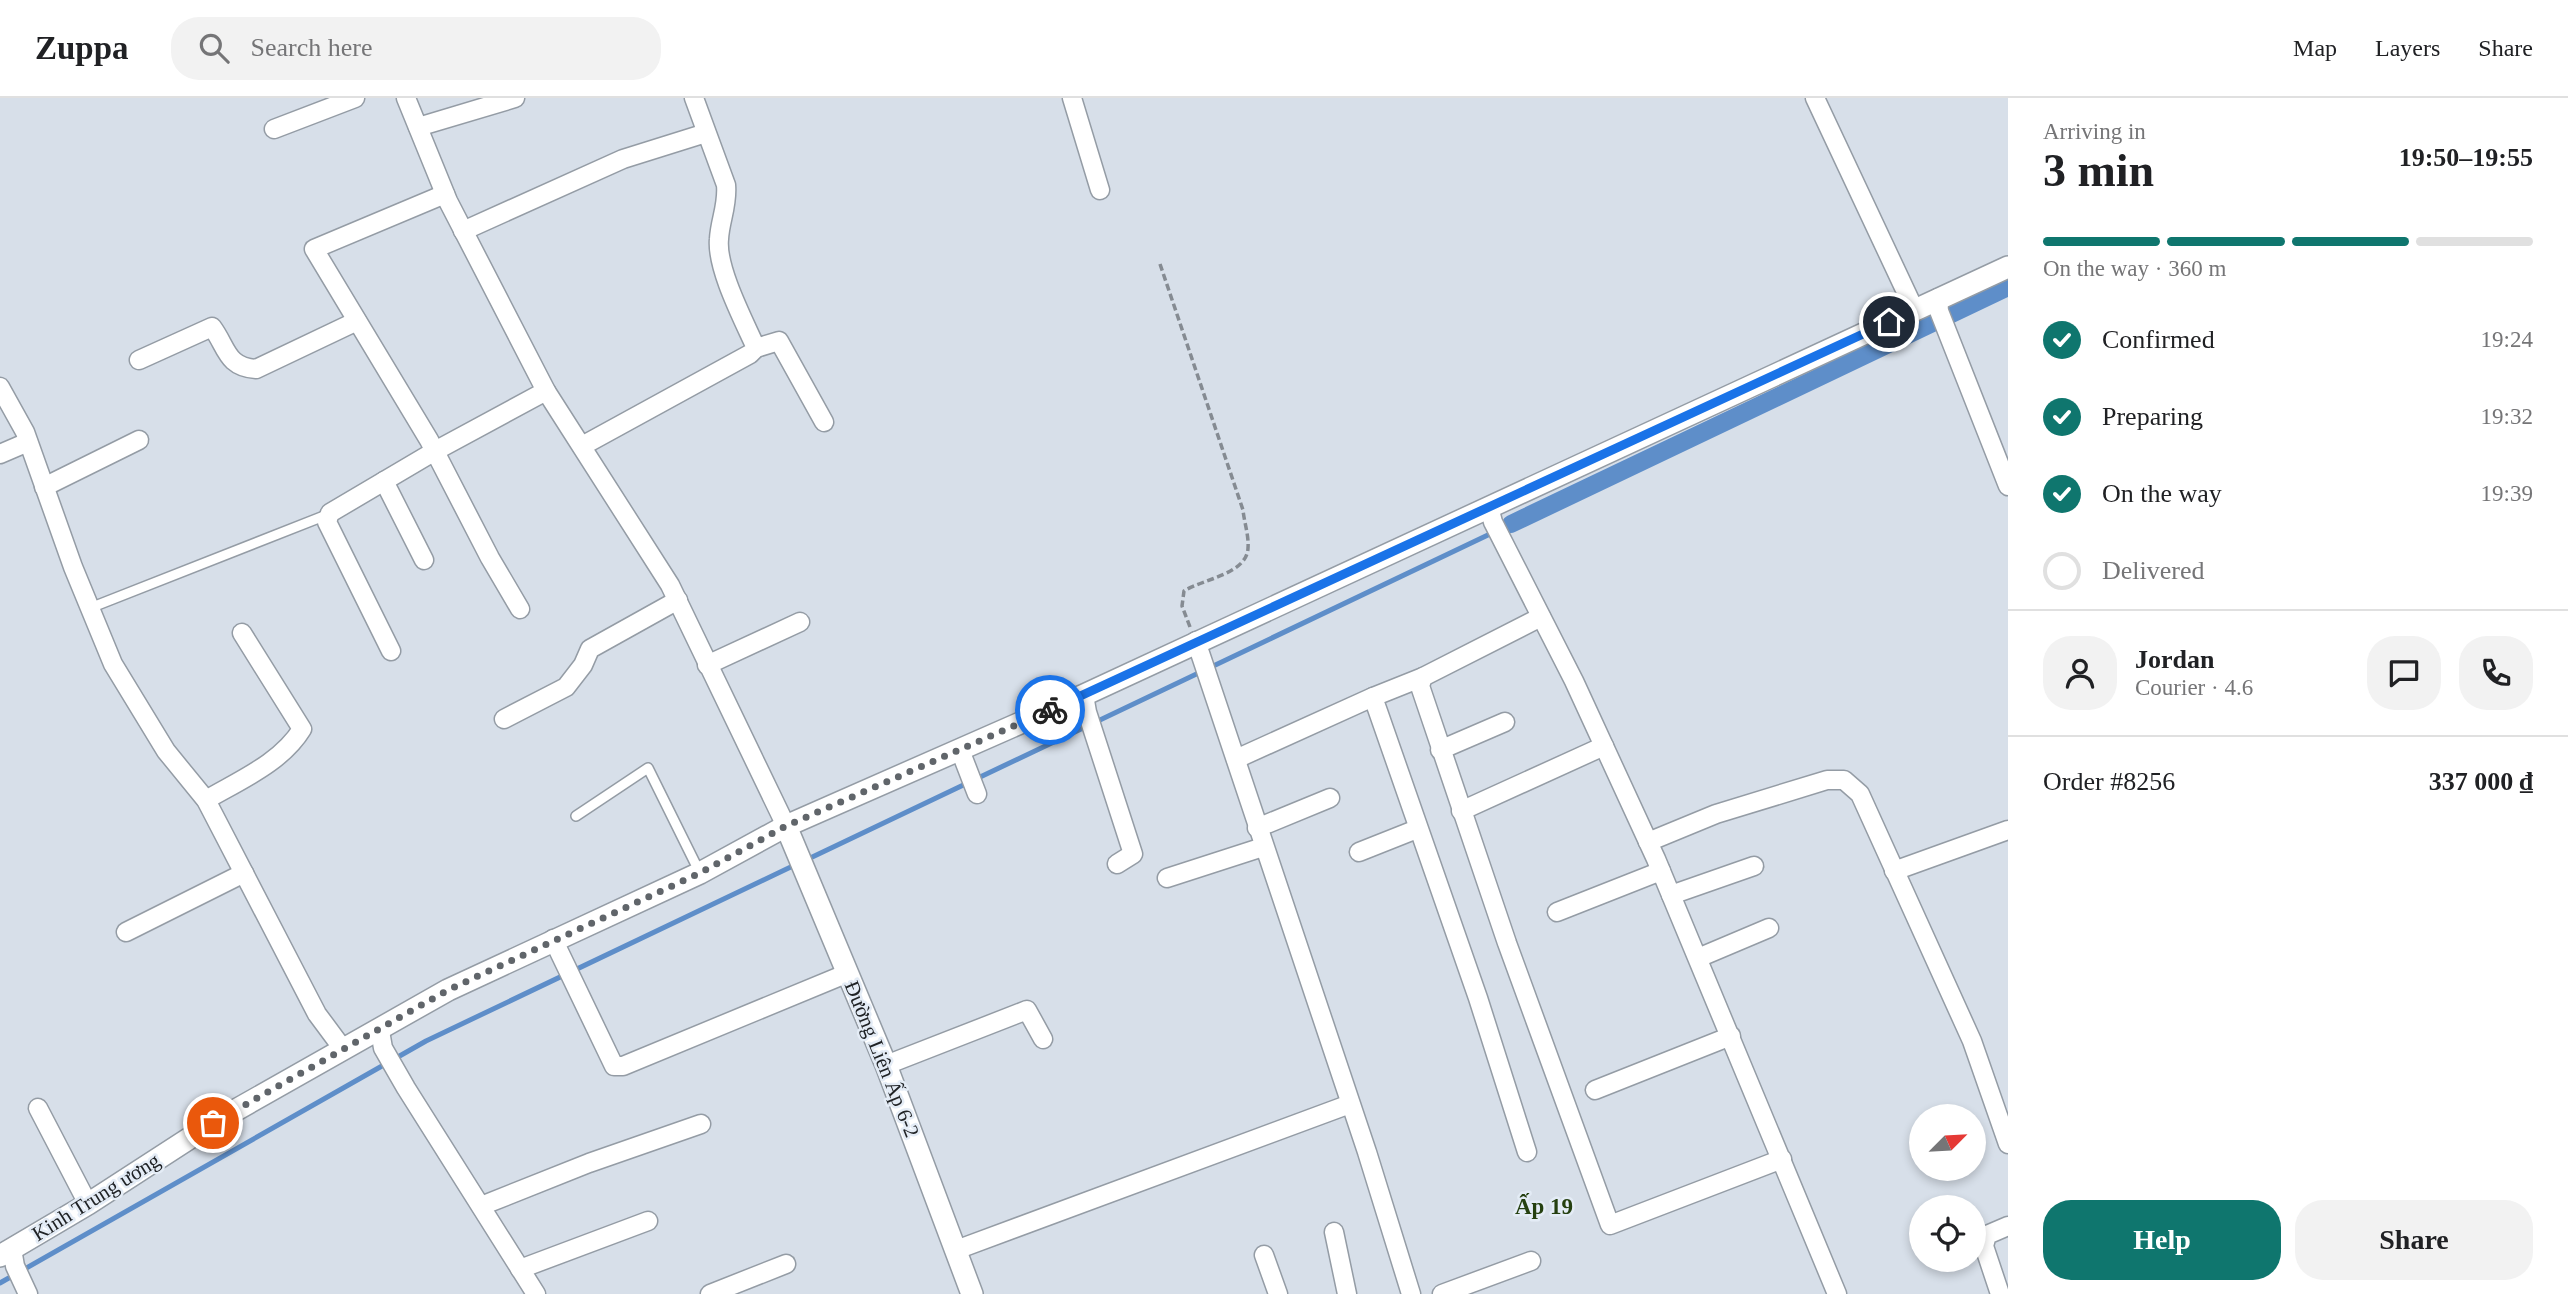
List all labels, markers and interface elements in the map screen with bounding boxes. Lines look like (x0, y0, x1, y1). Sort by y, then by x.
search box (171, 17, 661, 80)
icon: search (195, 29, 233, 67)
text: Zuppa (35, 30, 129, 66)
text: Search here (251, 33, 373, 62)
text: Map (2293, 35, 2337, 61)
text: Layers (2375, 35, 2440, 61)
text: Share (2478, 35, 2533, 61)
text: Arriving in (2043, 119, 2146, 144)
text: 19:50–19:55 (2399, 143, 2533, 172)
text: 3 min (2043, 145, 2154, 196)
text: On the way · 360 m (2043, 256, 2226, 281)
pin (1859, 292, 1919, 352)
icon: home (1870, 303, 1908, 341)
icon: check (2043, 321, 2081, 359)
text: Confirmed (2102, 325, 2215, 354)
text: 19:24 (2481, 327, 2533, 352)
icon: check (2043, 398, 2081, 436)
text: Preparing (2102, 402, 2203, 431)
text: 19:32 (2481, 404, 2533, 429)
icon: check (2043, 475, 2081, 513)
text: On the way (2102, 479, 2222, 508)
text: 19:39 (2481, 481, 2533, 506)
text: Delivered (2102, 556, 2205, 585)
button: person (2043, 636, 2117, 710)
button: chat (2367, 636, 2441, 710)
button: phone (2459, 636, 2533, 710)
text: Jordan (2135, 645, 2214, 674)
courier (1015, 675, 1085, 745)
text: Courier · 4.6 (2135, 675, 2253, 700)
icon: bike (1031, 691, 1069, 729)
text: Order #8256 (2043, 767, 2175, 796)
text: 337 000 ₫ (2429, 767, 2533, 796)
street label: Đường Liên Ấp 6-2 (840, 977, 924, 1141)
pin (183, 1093, 243, 1153)
icon: bag (194, 1104, 232, 1142)
north arrow (1909, 1104, 1986, 1181)
map controls (1909, 1104, 1986, 1272)
street label: Kinh Trung ương (28, 1148, 165, 1246)
district label: Ấp 19 (1515, 1193, 1573, 1219)
button: locate (1909, 1195, 1986, 1272)
button: Help (2043, 1200, 2281, 1280)
button: Share (2295, 1200, 2533, 1280)

